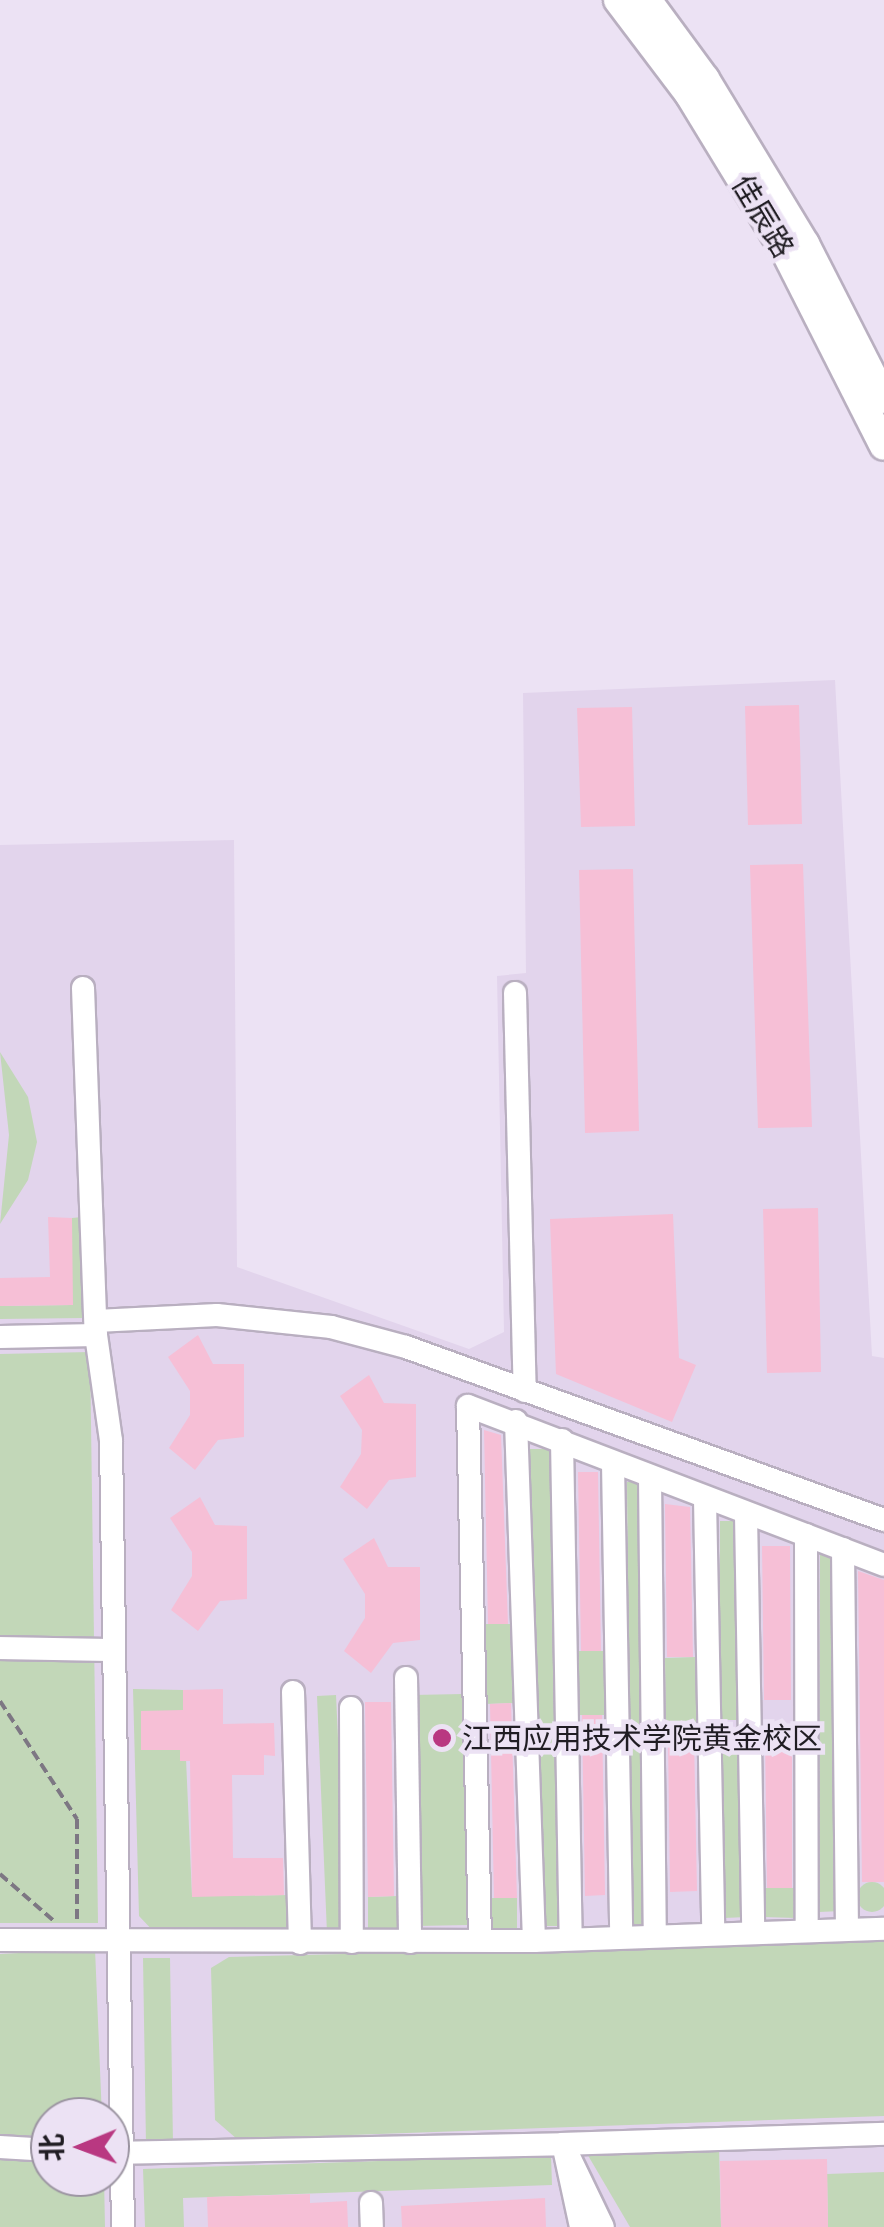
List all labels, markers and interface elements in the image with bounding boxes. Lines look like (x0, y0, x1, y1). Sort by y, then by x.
street label: 佳辰路 (724, 168, 802, 264)
place label: 江西应用技术学院黄金校区 (462, 1720, 822, 1756)
marker: 江西应用技术学院黄金校区 (431, 1727, 453, 1749)
north arrow (30, 2097, 130, 2197)
text: 北 (33, 2133, 70, 2162)

